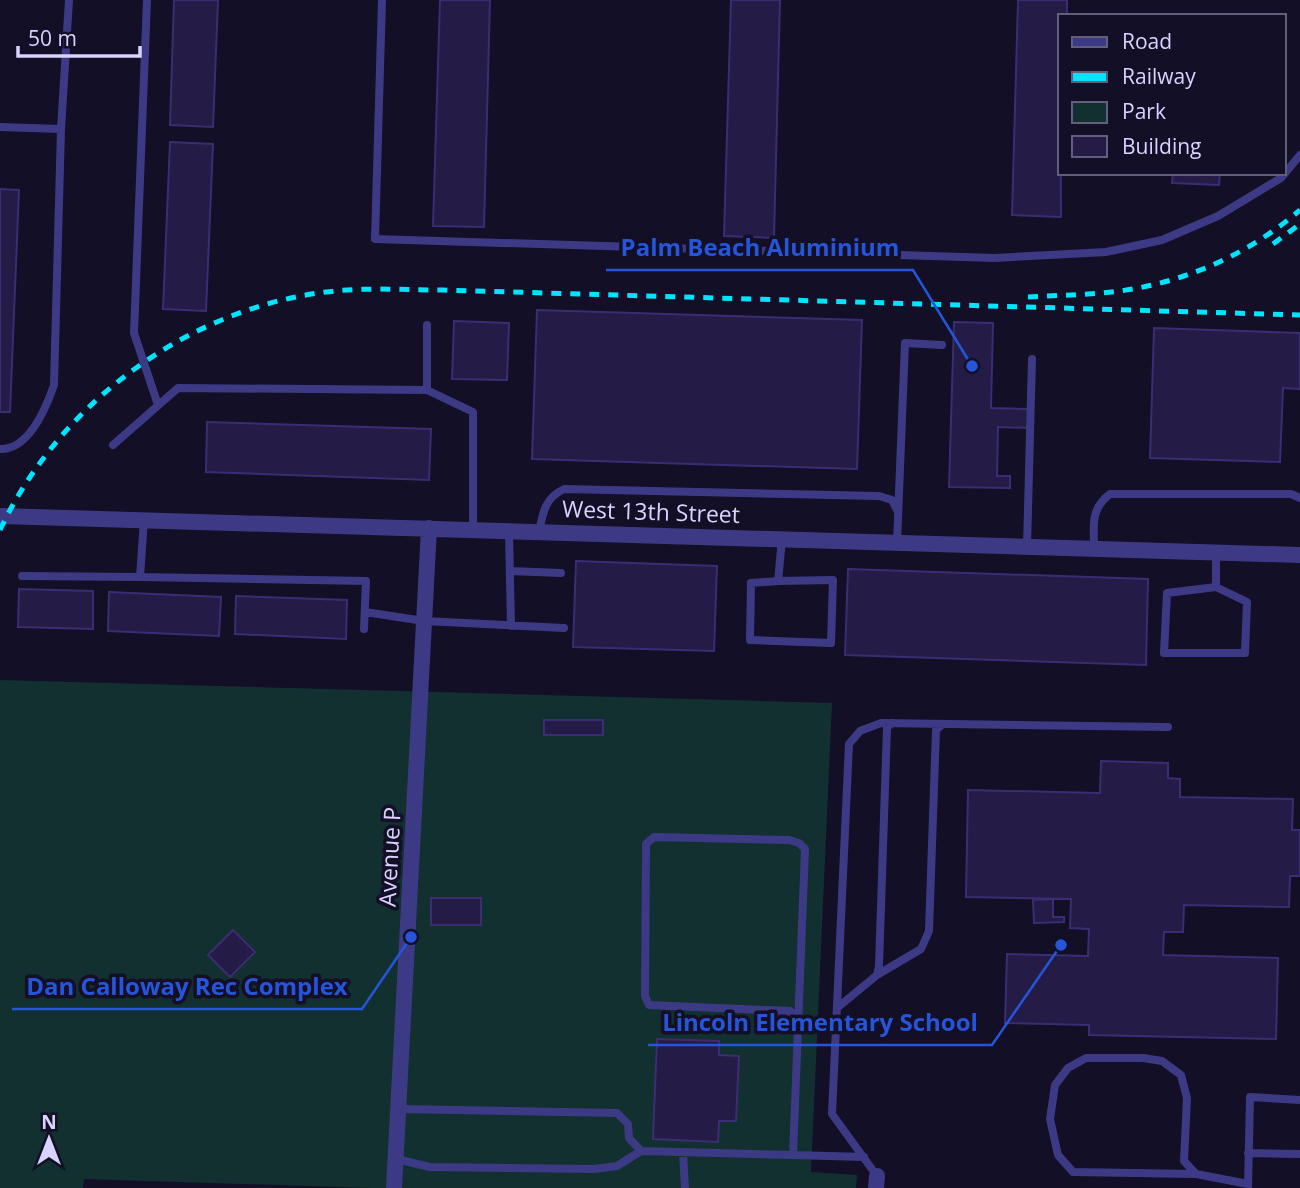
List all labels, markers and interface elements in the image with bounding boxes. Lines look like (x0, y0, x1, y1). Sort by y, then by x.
scale bar (18, 14, 140, 58)
legend (1058, 14, 1286, 175)
text: 50 m (28, 24, 77, 52)
text: Road (1122, 27, 1172, 55)
text: Railway (1122, 62, 1196, 90)
text: Park (1122, 97, 1166, 125)
text: Building (1122, 132, 1201, 160)
callout: Palm Beach Aluminium (606, 225, 913, 270)
text: Palm Beach Aluminium (621, 230, 899, 263)
street label: West 13th Street (561, 492, 741, 530)
street label: Avenue P (370, 806, 408, 908)
callout: Dan Calloway Rec Complex (12, 964, 362, 1009)
text: Dan Calloway Rec Complex (26, 969, 348, 1002)
callout: Lincoln Elementary School (648, 1000, 992, 1045)
text: Lincoln Elementary School (662, 1005, 978, 1038)
north arrow (14, 1104, 84, 1174)
text: N (41, 1109, 57, 1135)

